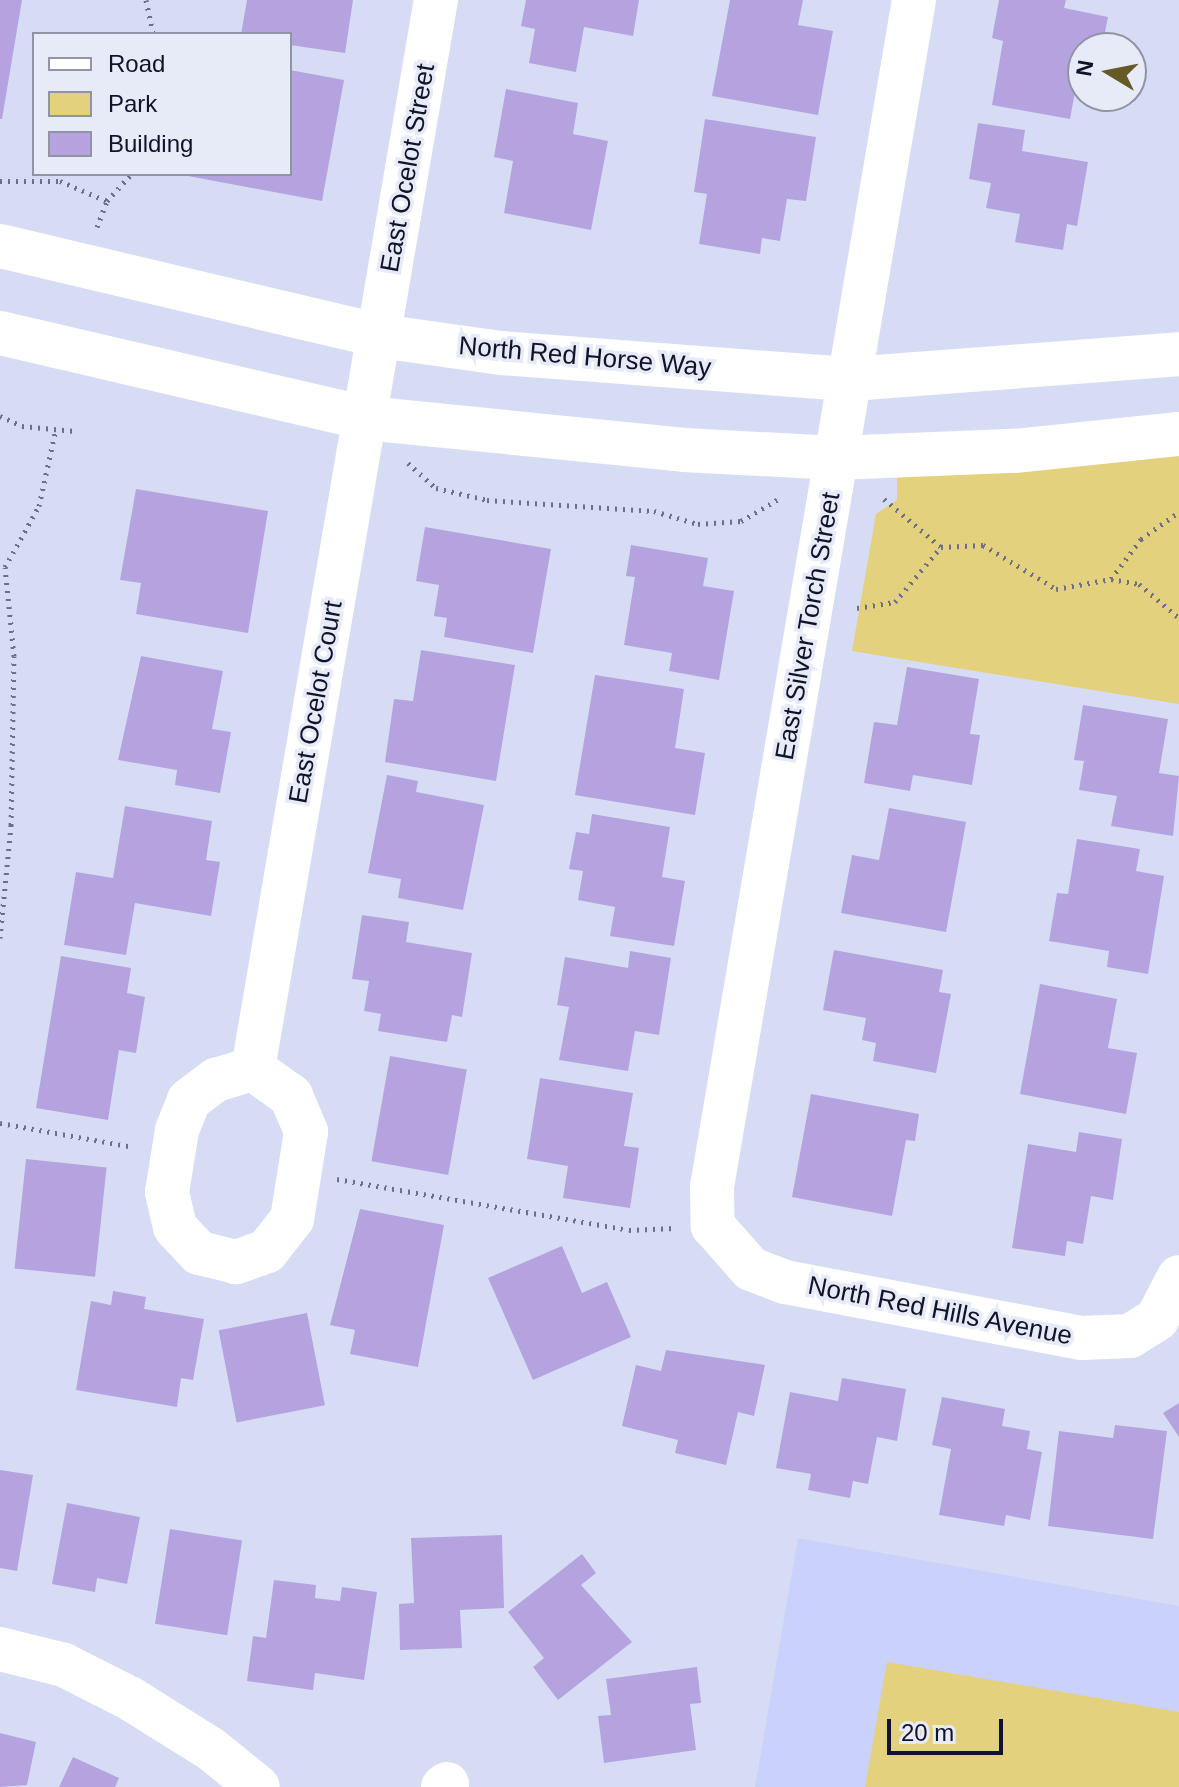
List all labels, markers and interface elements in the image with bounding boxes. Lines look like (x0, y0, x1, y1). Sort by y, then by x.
legend (32, 32, 292, 176)
north arrow (1067, 32, 1147, 112)
text: Road (108, 50, 165, 77)
text: N (1071, 58, 1099, 78)
street label: East Ocelot Street (374, 61, 442, 275)
text: Park (108, 90, 157, 117)
text: Building (108, 130, 193, 157)
street label: North Red Horse Way (457, 330, 713, 384)
street label: East Silver Torch Street (769, 490, 847, 762)
street label: East Ocelot Court (283, 598, 349, 806)
street label: North Red Hills Avenue (805, 1270, 1075, 1352)
scale bar (891, 1703, 1007, 1753)
text: 20 m (901, 1719, 954, 1746)

